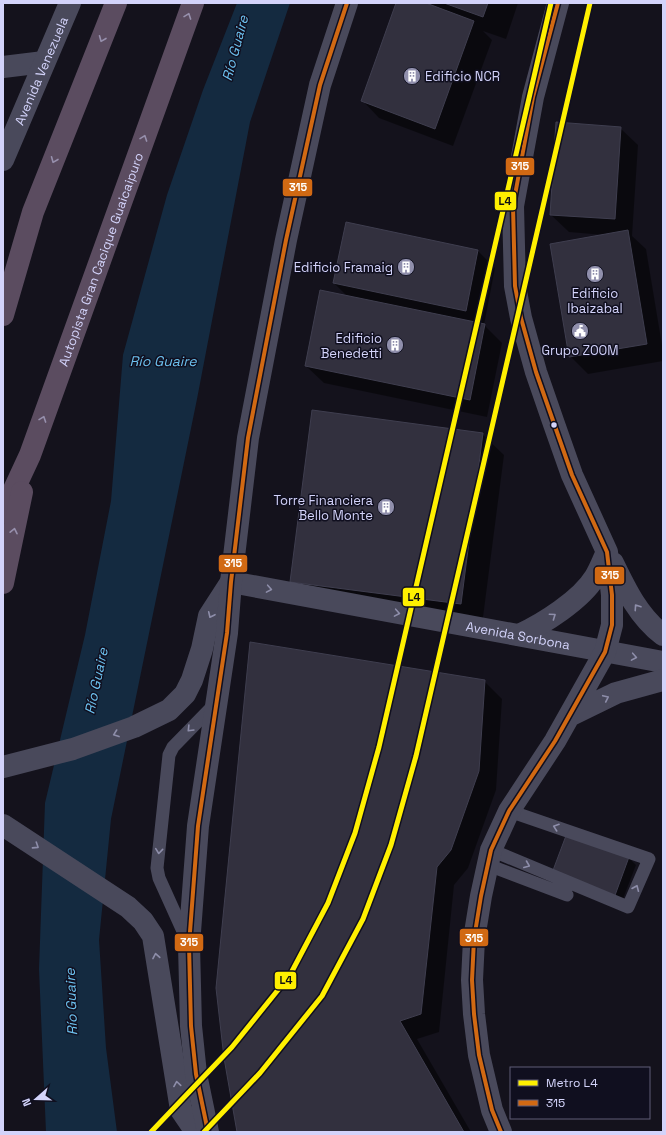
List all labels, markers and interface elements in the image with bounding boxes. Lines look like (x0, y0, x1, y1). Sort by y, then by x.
one-way arrow (183, 13, 191, 20)
water label: Río Guaire (218, 13, 253, 83)
street label: Avenida Venezuela (11, 14, 72, 128)
one-way arrow (99, 35, 107, 43)
building icon: Edificio NCR (402, 66, 422, 86)
place label: Edificio NCR (425, 68, 500, 85)
one-way arrow (139, 135, 147, 142)
street label: Autopista Gran Cacique Guaicaipuro (55, 150, 147, 369)
one-way arrow (51, 156, 59, 164)
line badge: 315 (505, 157, 535, 176)
text: 315 (511, 159, 529, 173)
line badge: 315 (282, 178, 313, 197)
text: 315 (289, 180, 307, 194)
line badge: L4 (494, 191, 517, 211)
text: L4 (499, 194, 511, 208)
building icon: Edificio Framaig (396, 257, 416, 277)
place label: Edificio Framaig (294, 259, 393, 276)
building icon: Edificio Ibaizabal (585, 264, 605, 284)
place label: Edificio Ibaizabal (567, 285, 623, 317)
public building icon: Grupo ZOOM (570, 321, 590, 341)
place label: Edificio Benedetti (321, 330, 382, 362)
building icon: Edificio Benedetti (385, 335, 405, 355)
place label: Grupo ZOOM (541, 342, 619, 359)
water label: Río Guaire (129, 352, 197, 370)
one-way arrow (38, 415, 46, 422)
unlabelled marker (549, 420, 559, 430)
place label: Torre Financiera Bello Monte (274, 492, 374, 524)
building icon: Torre Financiera Bello Monte (376, 497, 396, 517)
one-way arrow (9, 527, 17, 534)
line badge: 315 (218, 554, 248, 573)
text: 315 (224, 556, 242, 570)
line badge: 315 (594, 566, 625, 585)
text: 315 (601, 568, 619, 582)
one-way arrow (266, 584, 272, 593)
line badge: L4 (402, 587, 425, 607)
text: L4 (408, 590, 420, 604)
one-way arrow (634, 604, 642, 611)
one-way arrow (394, 608, 400, 616)
one-way arrow (208, 611, 216, 618)
one-way arrow (549, 613, 556, 621)
street label: Avenida Sorbona (464, 618, 572, 654)
water label: Río Guaire (80, 646, 112, 716)
one-way arrow (631, 652, 637, 661)
one-way arrow (602, 695, 610, 703)
one-way arrow (188, 724, 195, 732)
one-way arrow (113, 729, 120, 737)
one-way arrow (552, 823, 559, 831)
one-way arrow (31, 842, 38, 849)
one-way arrow (155, 848, 164, 854)
one-way arrow (522, 860, 530, 868)
one-way arrow (631, 885, 639, 893)
line badge: 315 (459, 928, 489, 947)
text: 315 (465, 931, 483, 945)
line badge: 315 (174, 933, 204, 952)
text: 315 (180, 935, 198, 949)
one-way arrow (153, 952, 161, 959)
water label: Río Guaire (61, 967, 81, 1036)
line badge: L4 (274, 971, 297, 990)
text: L4 (280, 973, 292, 987)
legend (510, 1067, 650, 1119)
text: Metro L4 (546, 1075, 598, 1091)
north arrow (16, 1079, 56, 1119)
one-way arrow (173, 1081, 182, 1087)
text: 315 (546, 1095, 565, 1111)
text: N (19, 1097, 34, 1108)

